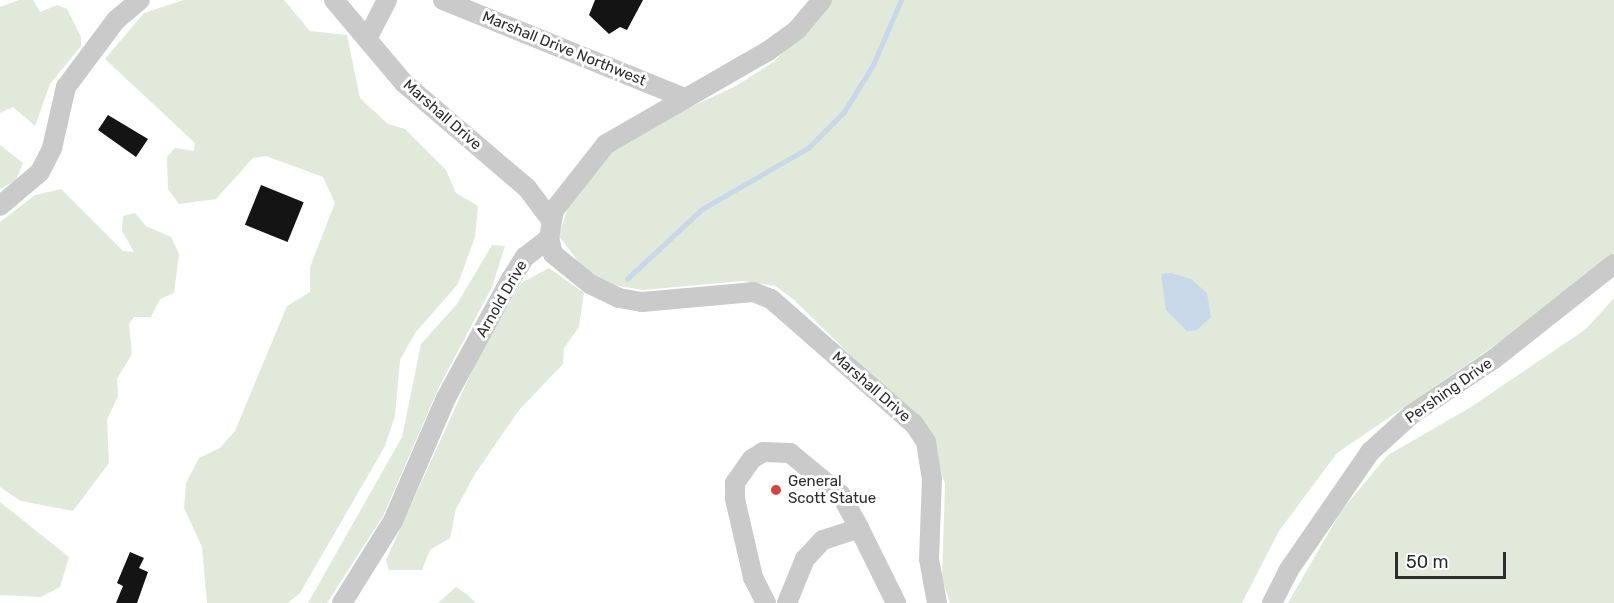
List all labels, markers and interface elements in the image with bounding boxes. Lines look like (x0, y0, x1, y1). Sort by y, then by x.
street label: Marshall Drive Northwest (479, 8, 649, 90)
street label: Marshall Drive (399, 76, 485, 154)
street label: Arnold Drive (473, 257, 531, 341)
street label: Marshall Drive (828, 348, 914, 426)
street label: Pershing Drive (1402, 354, 1496, 428)
place label: General Scott Statue (788, 472, 876, 507)
marker: General Scott Statue (769, 483, 783, 497)
scale bar (1398, 540, 1509, 578)
text: 50 m (1406, 551, 1449, 573)

